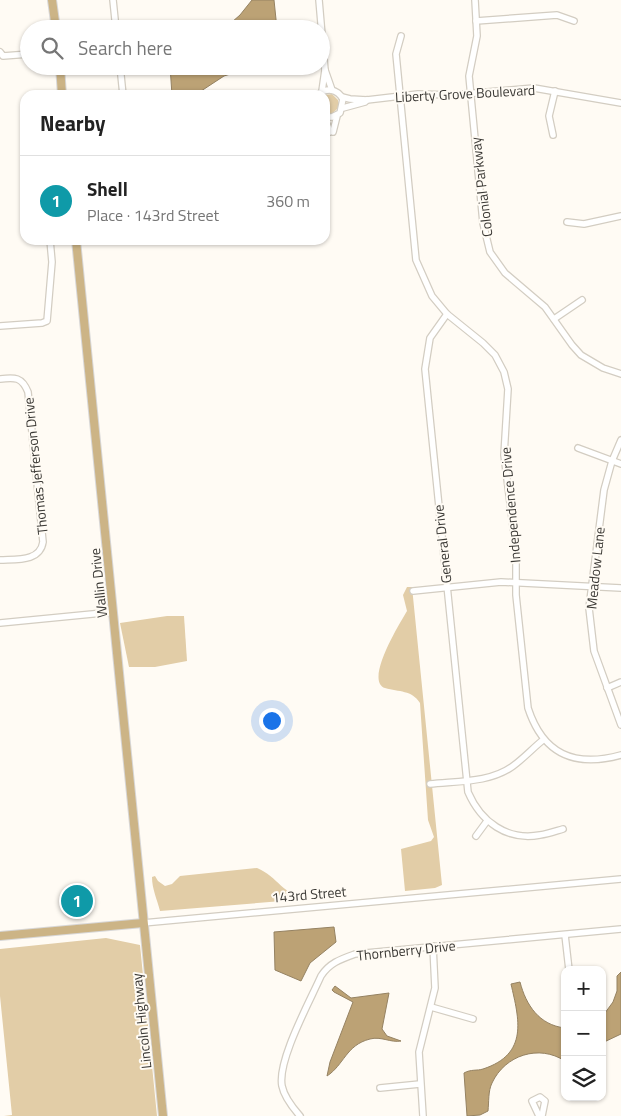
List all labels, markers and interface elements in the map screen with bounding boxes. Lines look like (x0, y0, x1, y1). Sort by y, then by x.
search box (20, 20, 330, 75)
text: Search here (78, 33, 172, 62)
icon: search (38, 34, 66, 62)
street label: Liberty Grove Boulevard (394, 79, 536, 107)
text: Nearby (40, 107, 105, 139)
street label: Colonial Parkway (464, 136, 498, 238)
text: Shell (87, 174, 128, 203)
text: 1 (52, 189, 60, 213)
text: 360 m (266, 189, 310, 213)
text: Place · 143rd Street (87, 203, 219, 227)
street label: Thomas Jefferson Drive (17, 396, 53, 536)
street label: Independence Drive (494, 446, 526, 564)
street label: General Drive (427, 504, 457, 584)
street label: Meadow Lane (580, 526, 610, 610)
street label: Wallin Drive (84, 547, 112, 619)
your location (259, 708, 285, 734)
street label: 143rd Street (271, 880, 347, 908)
pin: 1 (61, 882, 93, 920)
street label: Thornberry Drive (356, 934, 456, 966)
map controls (561, 966, 606, 1101)
button: + (561, 966, 606, 1011)
street label: Lincoln Highway (126, 972, 156, 1070)
button: − (561, 1011, 606, 1056)
button: layers (561, 1056, 606, 1101)

